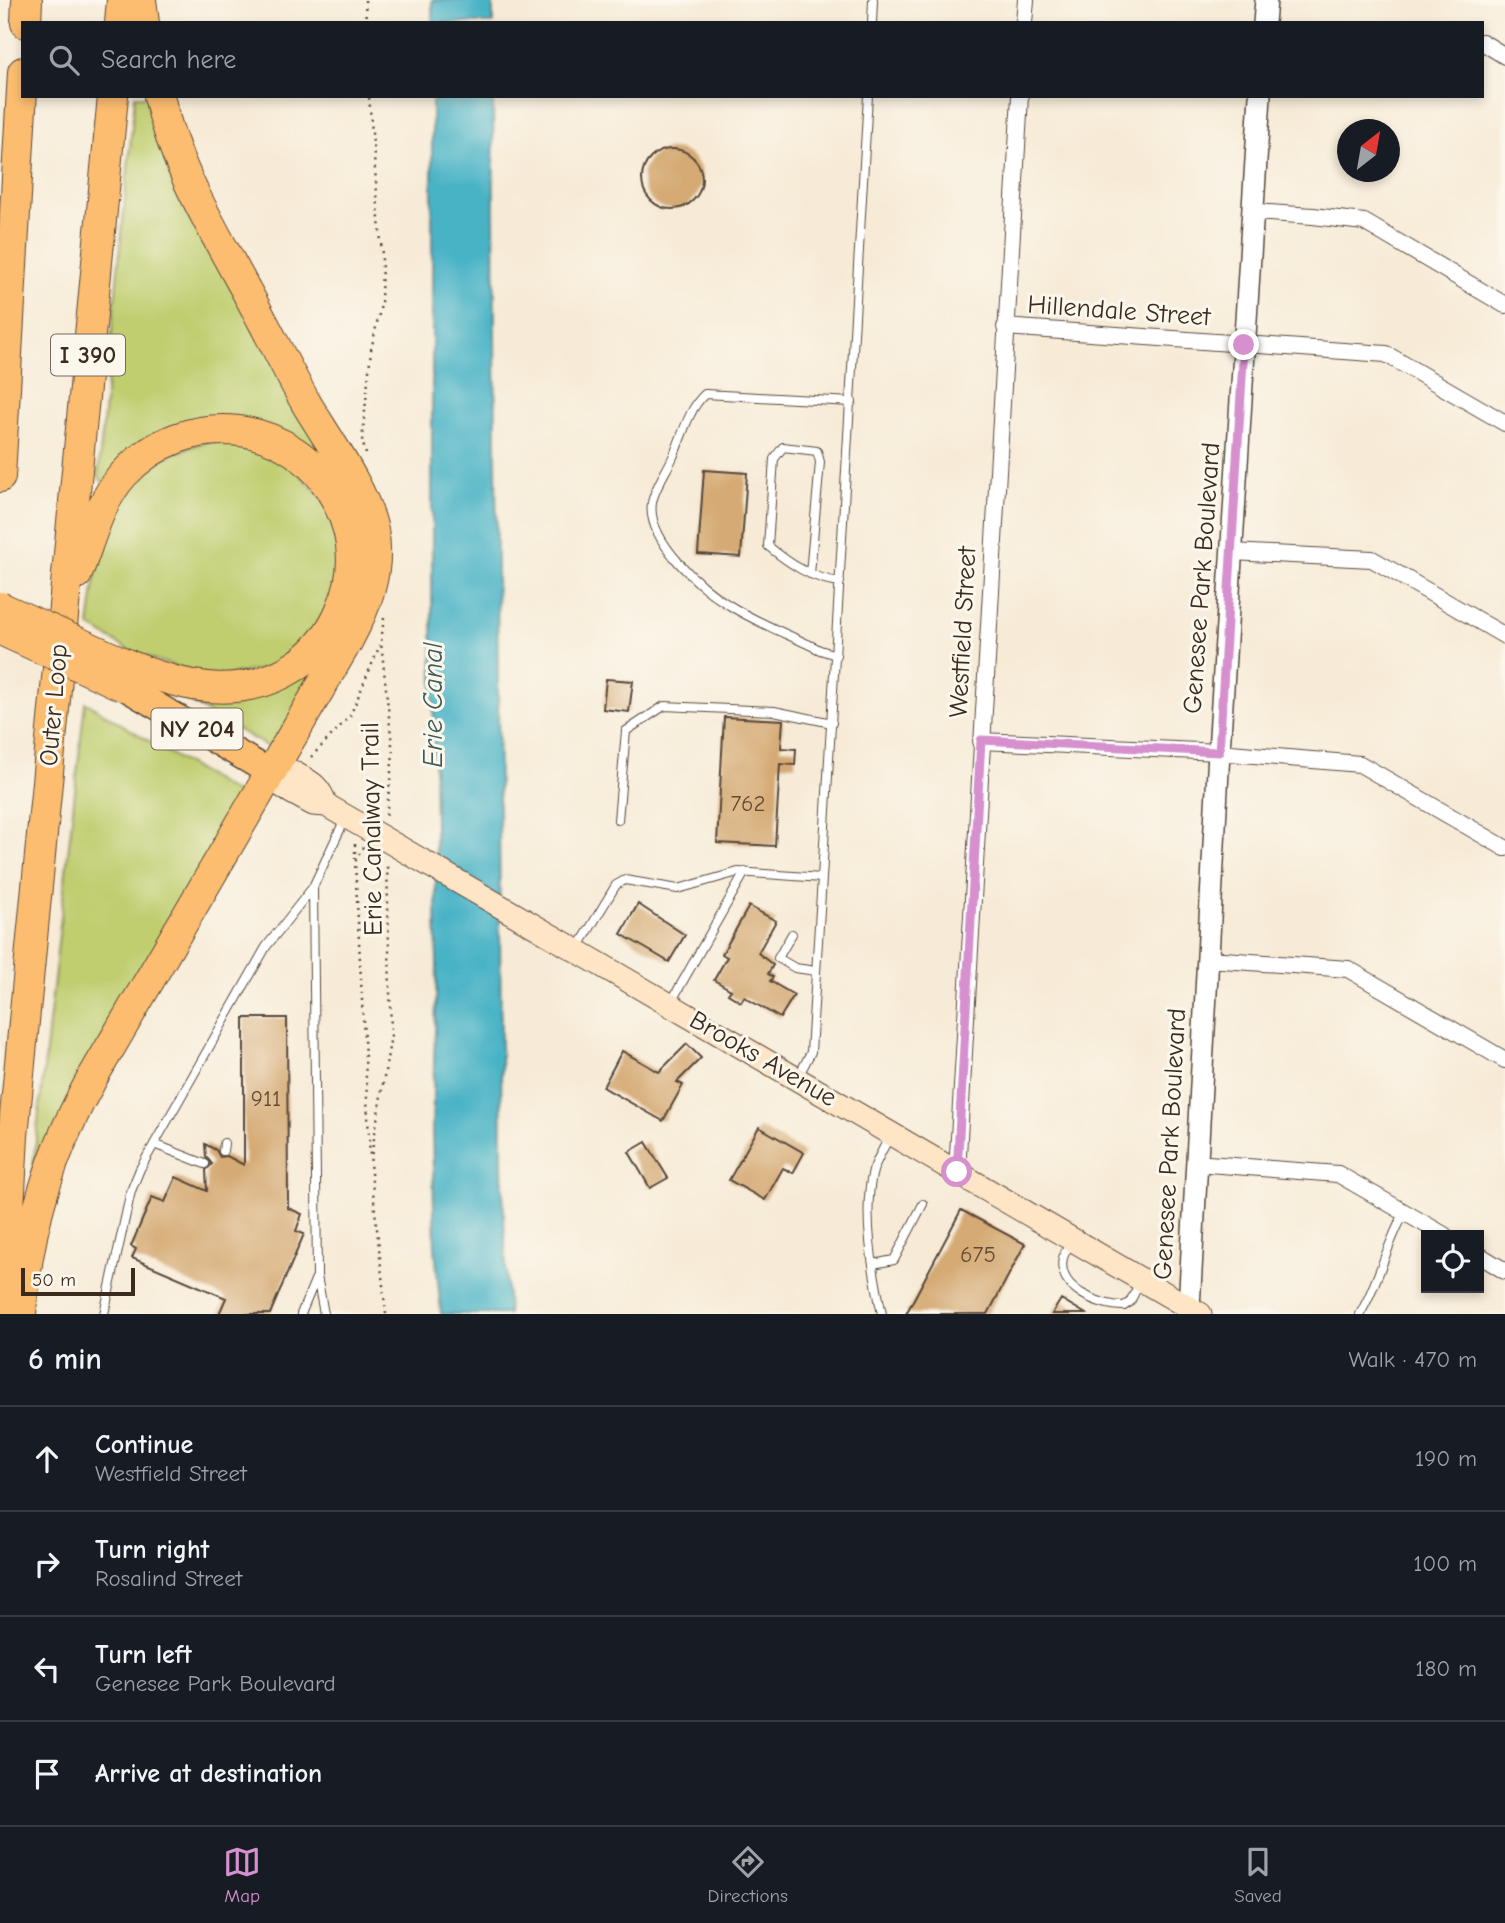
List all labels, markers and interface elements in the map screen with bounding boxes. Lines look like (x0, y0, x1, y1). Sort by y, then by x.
search box (21, 21, 1484, 98)
icon: search (45, 41, 83, 79)
text: Search here (101, 45, 236, 75)
north arrow (1337, 119, 1400, 182)
street label: Hillendale Street (1027, 290, 1213, 332)
route end (1228, 329, 1259, 360)
road number: I 390 (51, 334, 125, 376)
street label: Genesee Park Boulevard (1178, 441, 1226, 715)
street label: Westfield Street (944, 544, 983, 718)
water label: Erie Canal (417, 641, 449, 768)
street label: Outer Loop (34, 643, 74, 767)
road number: NY 204 (152, 708, 242, 750)
street label: Erie Canalway Trail (355, 722, 389, 936)
house number: 762 (730, 790, 766, 817)
street label: Brooks Avenue (684, 1005, 842, 1113)
street label: Genesee Park Boulevard (1148, 1007, 1192, 1281)
house number: 911 (251, 1085, 281, 1112)
route start (941, 1156, 972, 1187)
map controls (1421, 1230, 1484, 1293)
button: locate (1421, 1230, 1484, 1293)
house number: 675 (960, 1241, 996, 1268)
scale bar (21, 1265, 135, 1297)
text: 50 m (32, 1269, 76, 1291)
text: 6 min (28, 1342, 102, 1377)
text: Walk · 470 m (1348, 1346, 1477, 1373)
text: Continue (95, 1430, 193, 1460)
icon: ahead (28, 1440, 66, 1478)
text: 190 m (1415, 1445, 1477, 1472)
text: Westfield Street (95, 1460, 247, 1487)
text: Turn right (95, 1535, 209, 1565)
icon: right (28, 1545, 66, 1583)
text: 100 m (1413, 1550, 1477, 1577)
text: Rosalind Street (95, 1565, 242, 1592)
text: Turn left (95, 1640, 192, 1670)
icon: left (28, 1650, 66, 1688)
text: 180 m (1415, 1655, 1477, 1682)
text: Genesee Park Boulevard (95, 1670, 336, 1697)
icon: arrive (28, 1755, 66, 1793)
text: Arrive at destination (95, 1759, 322, 1789)
tab: Map (223, 1843, 261, 1907)
tab: Directions (708, 1843, 788, 1907)
tab: Saved (1234, 1843, 1282, 1907)

